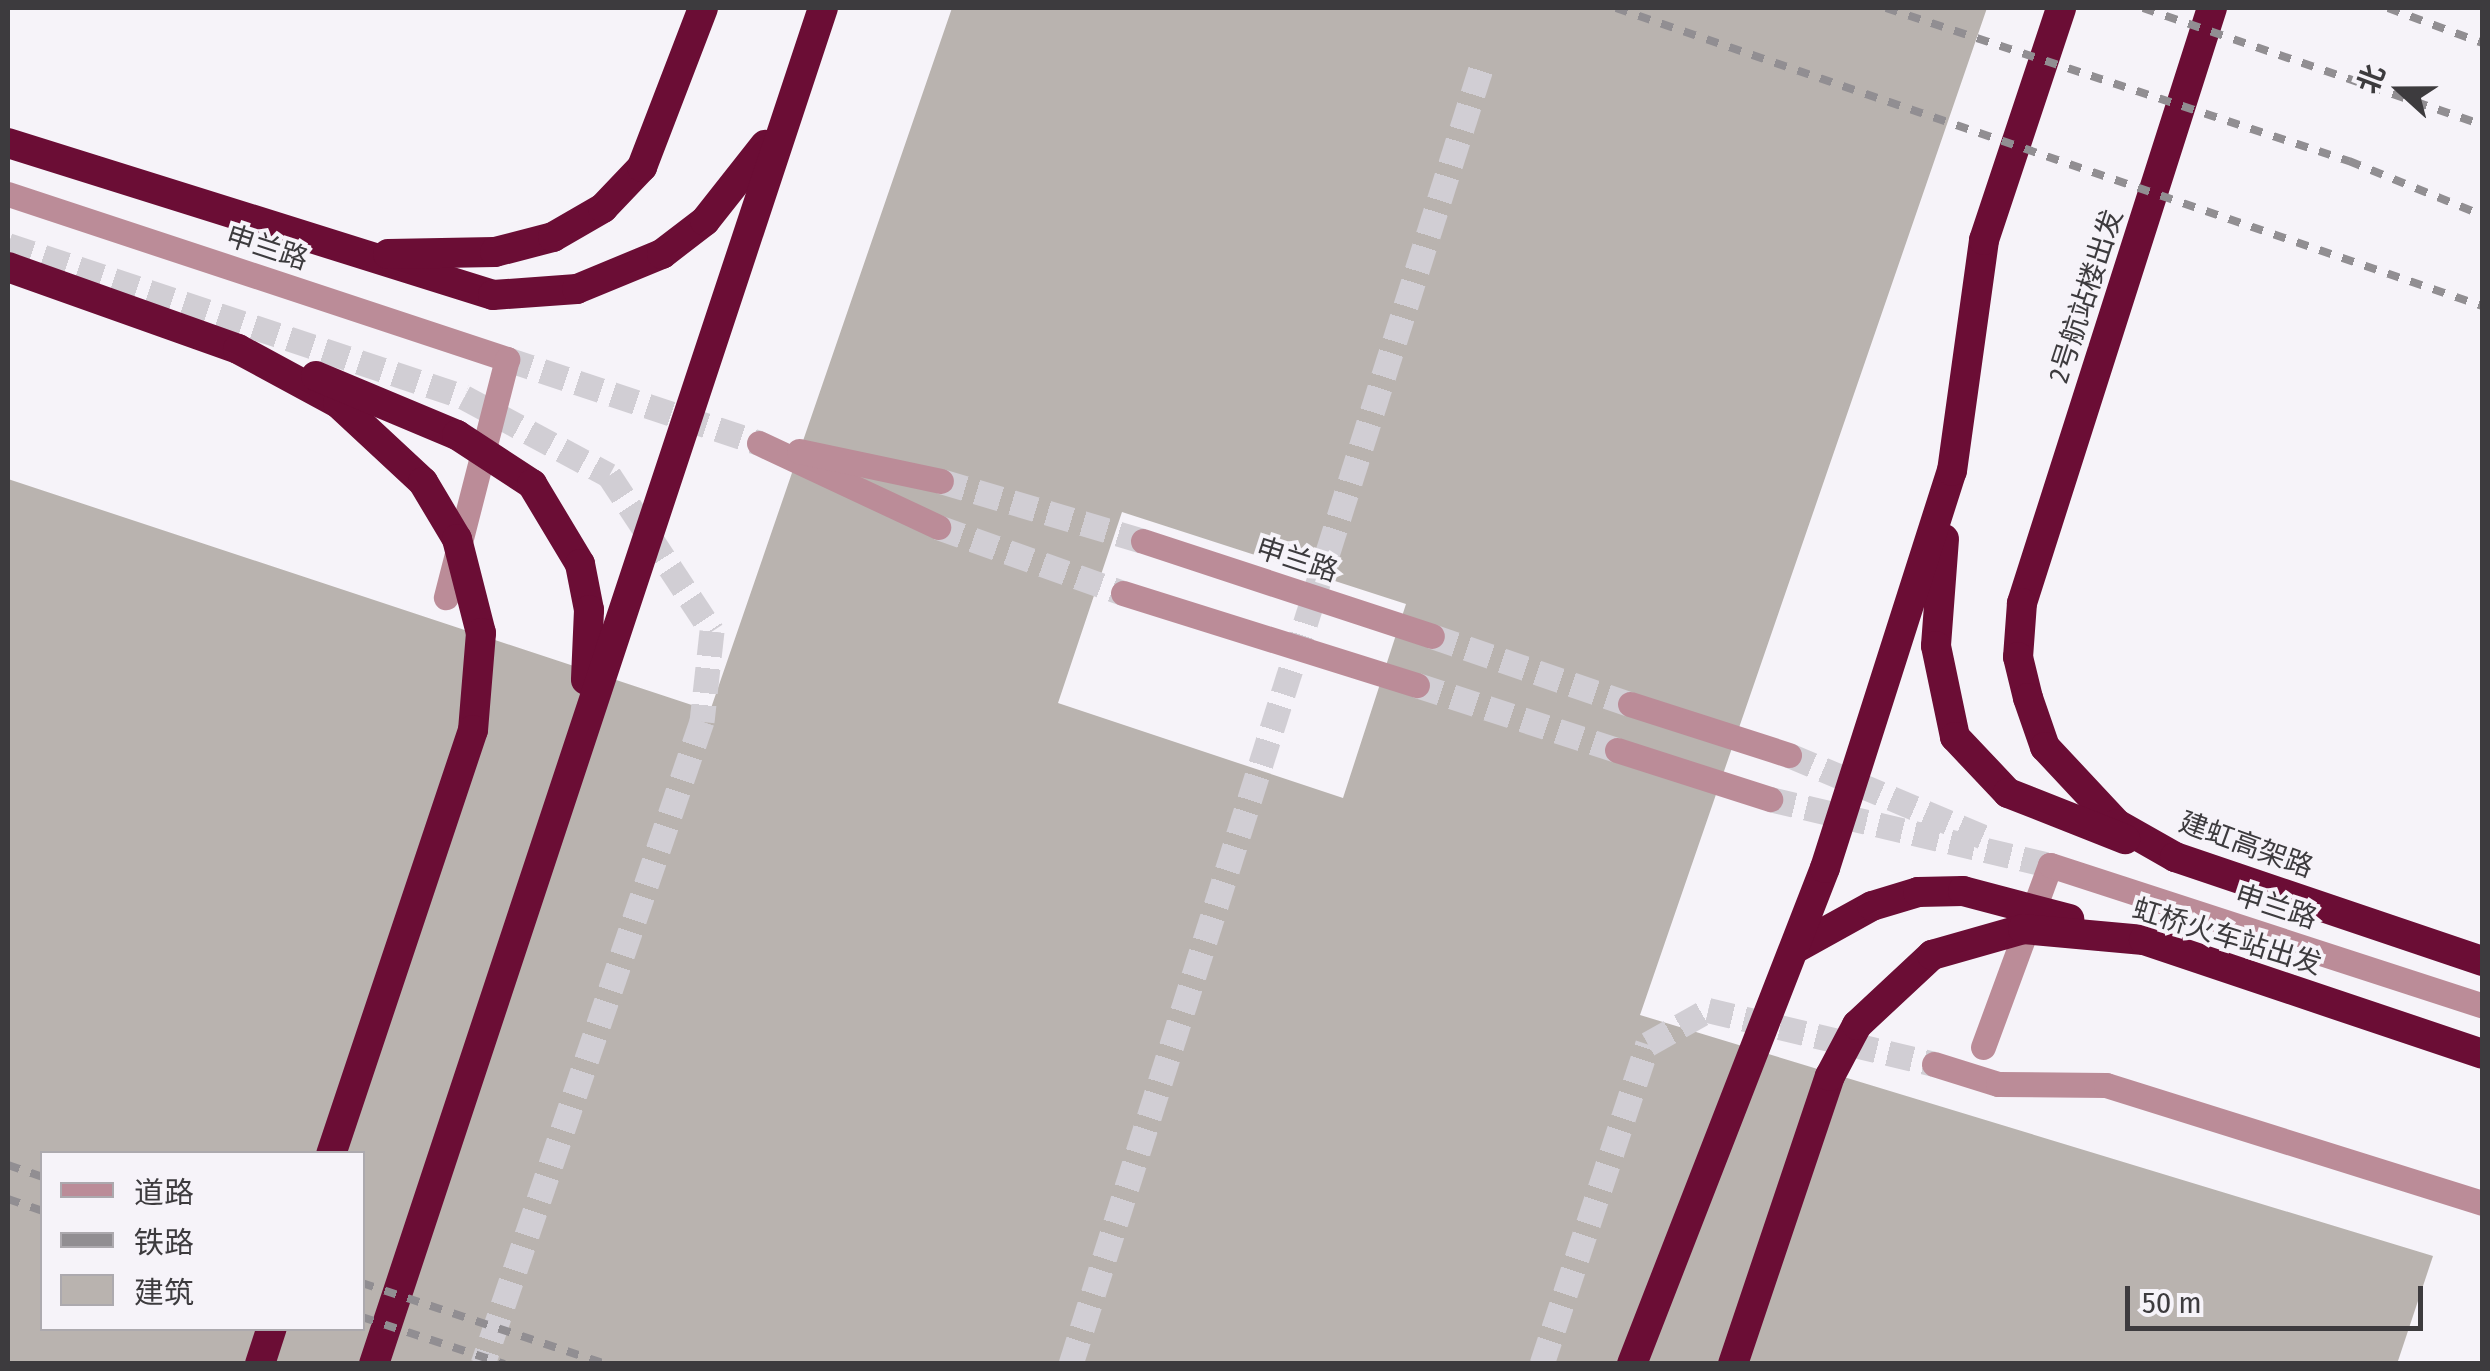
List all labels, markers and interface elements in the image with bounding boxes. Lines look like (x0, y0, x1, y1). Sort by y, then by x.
north arrow (2350, 40, 2450, 140)
text: 北 (2351, 60, 2392, 98)
street label: 2号航站楼出发 (2042, 205, 2130, 387)
street label: 申兰路 (222, 219, 312, 277)
street label: 申兰路 (1252, 531, 1342, 589)
street label: 建虹高架路 (2174, 805, 2318, 885)
street label: 申兰路 (2231, 878, 2321, 936)
street label: 虹桥火车站出发 (2128, 892, 2326, 982)
legend (40, 1151, 365, 1331)
text: 道路 (134, 1175, 194, 1211)
text: 铁路 (134, 1225, 194, 1261)
scale bar (2130, 1266, 2428, 1328)
text: 建筑 (134, 1275, 194, 1311)
text: 50 m (2142, 1285, 2202, 1321)

